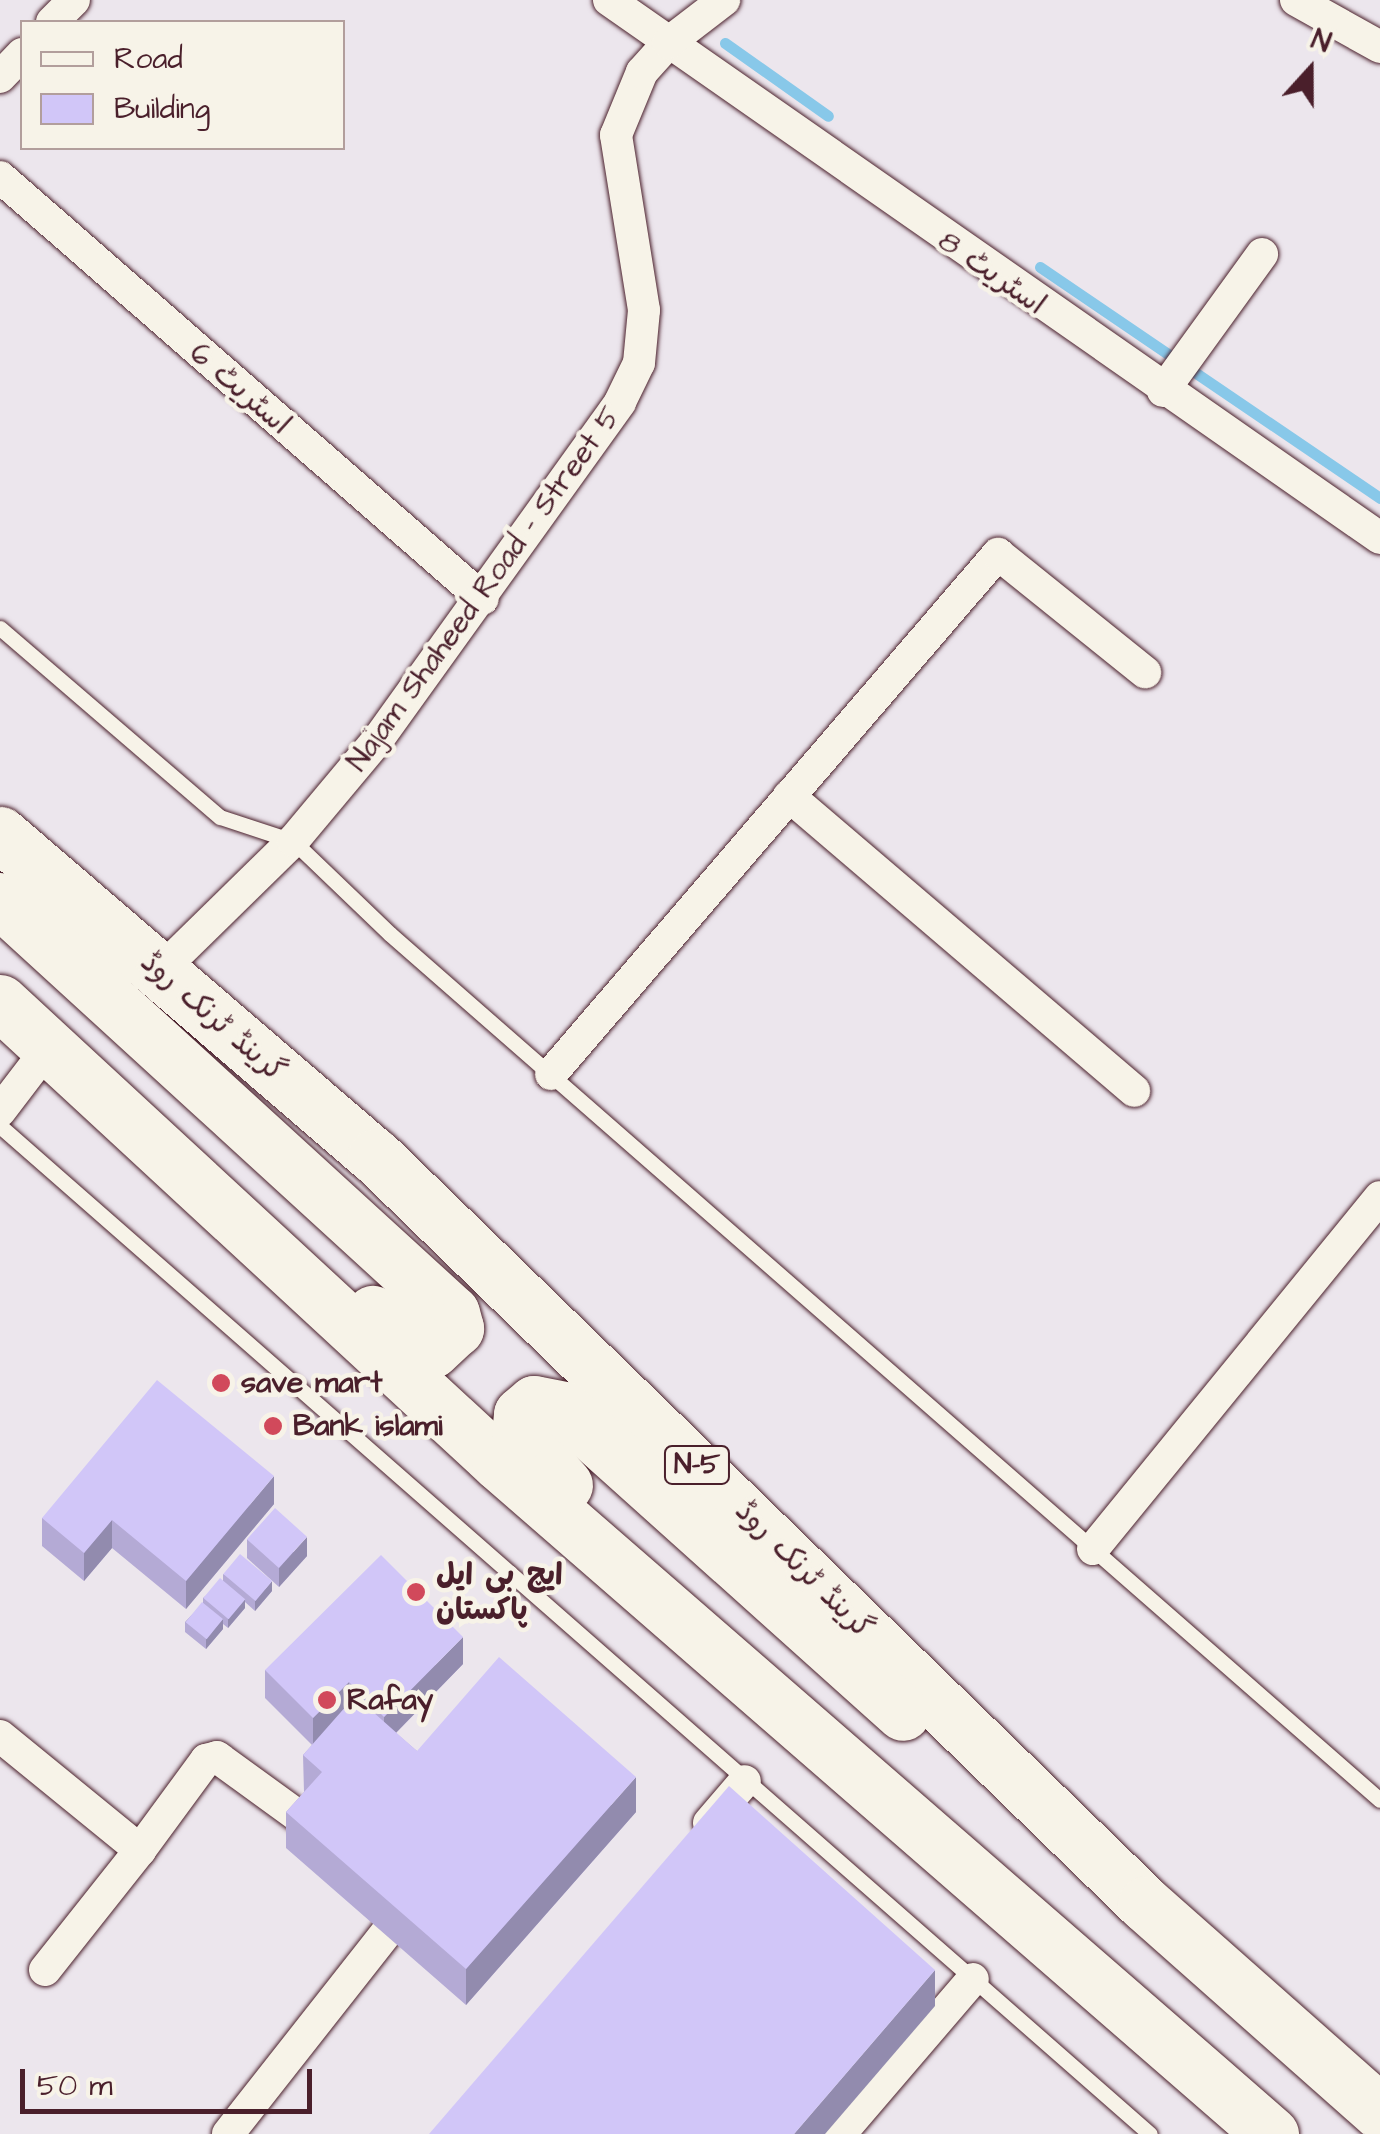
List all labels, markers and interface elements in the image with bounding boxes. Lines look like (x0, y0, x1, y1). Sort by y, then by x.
legend (20, 20, 345, 150)
north arrow (1260, 20, 1360, 120)
text: N (1306, 20, 1336, 63)
text: Road (114, 38, 183, 80)
text: Building (114, 88, 210, 130)
street label: اسٹریٹ 8 (931, 223, 1053, 323)
street label: اسٹریٹ 6 (182, 335, 298, 443)
street label: Najam Shaheed Road - Street 5 (339, 400, 629, 778)
street label: گرینڈ ٹرنک روڈ (133, 944, 293, 1090)
place label: save mart (241, 1365, 382, 1401)
marker: save mart (210, 1372, 232, 1394)
place label: Bank islami (293, 1408, 443, 1444)
marker: Bank islami (262, 1415, 284, 1437)
road number: N-5 (662, 1442, 732, 1488)
street label: گرینڈ ٹرنک روڈ (727, 1493, 881, 1647)
place label: ایچ بی ایل پاکستان (436, 1557, 563, 1628)
marker: ایچ بی ایل پاکستان (405, 1581, 427, 1603)
place label: Rafay (347, 1682, 433, 1718)
marker: Rafay (316, 1689, 338, 1711)
scale bar (25, 2049, 318, 2111)
text: 50 m (37, 2065, 113, 2107)

